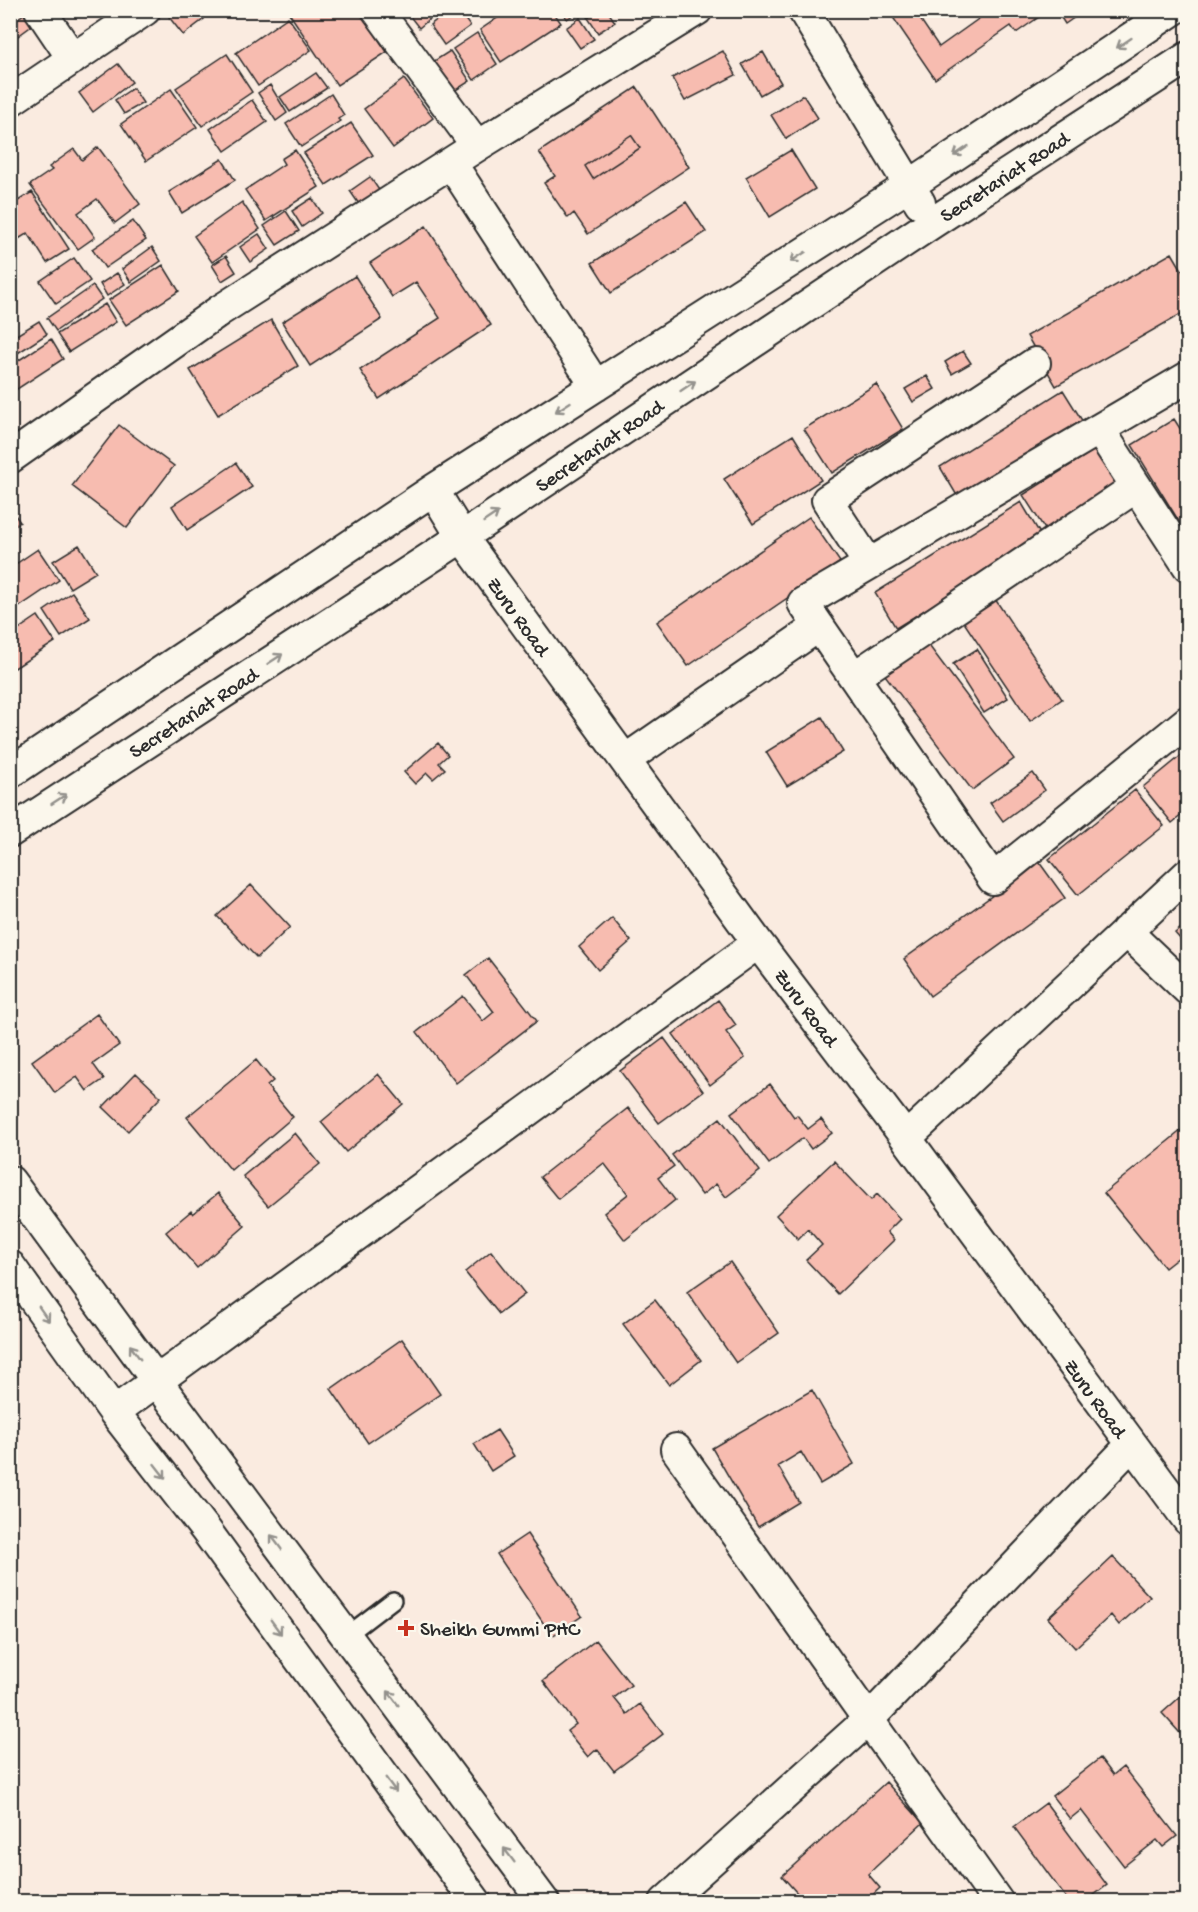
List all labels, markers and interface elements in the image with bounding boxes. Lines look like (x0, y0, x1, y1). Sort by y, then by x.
one-way arrow (1116, 37, 1133, 49)
street label: Secretariat Road (936, 127, 1077, 230)
one-way arrow (953, 144, 970, 157)
one-way arrow (790, 251, 807, 263)
one-way arrow (680, 379, 697, 392)
street label: Secretariat Road (532, 395, 671, 500)
one-way arrow (555, 401, 572, 413)
one-way arrow (483, 511, 499, 523)
street label: Zuru Road (479, 574, 554, 664)
one-way arrow (267, 652, 284, 665)
street label: Secretariat Road (125, 663, 266, 766)
one-way arrow (51, 793, 68, 806)
street label: Zuru Road (767, 965, 843, 1055)
one-way arrow (38, 1305, 50, 1321)
one-way arrow (129, 1344, 141, 1360)
street label: Zuru Road (1056, 1356, 1131, 1446)
one-way arrow (153, 1463, 166, 1479)
one-way arrow (270, 1534, 283, 1550)
one-way arrow (270, 1619, 282, 1635)
marker: Sheikh Gummi PHC (397, 1619, 415, 1637)
place label: Sheikh Gummi PHC (420, 1619, 581, 1644)
one-way arrow (387, 1691, 399, 1707)
one-way arrow (385, 1776, 397, 1792)
one-way arrow (503, 1847, 516, 1863)

